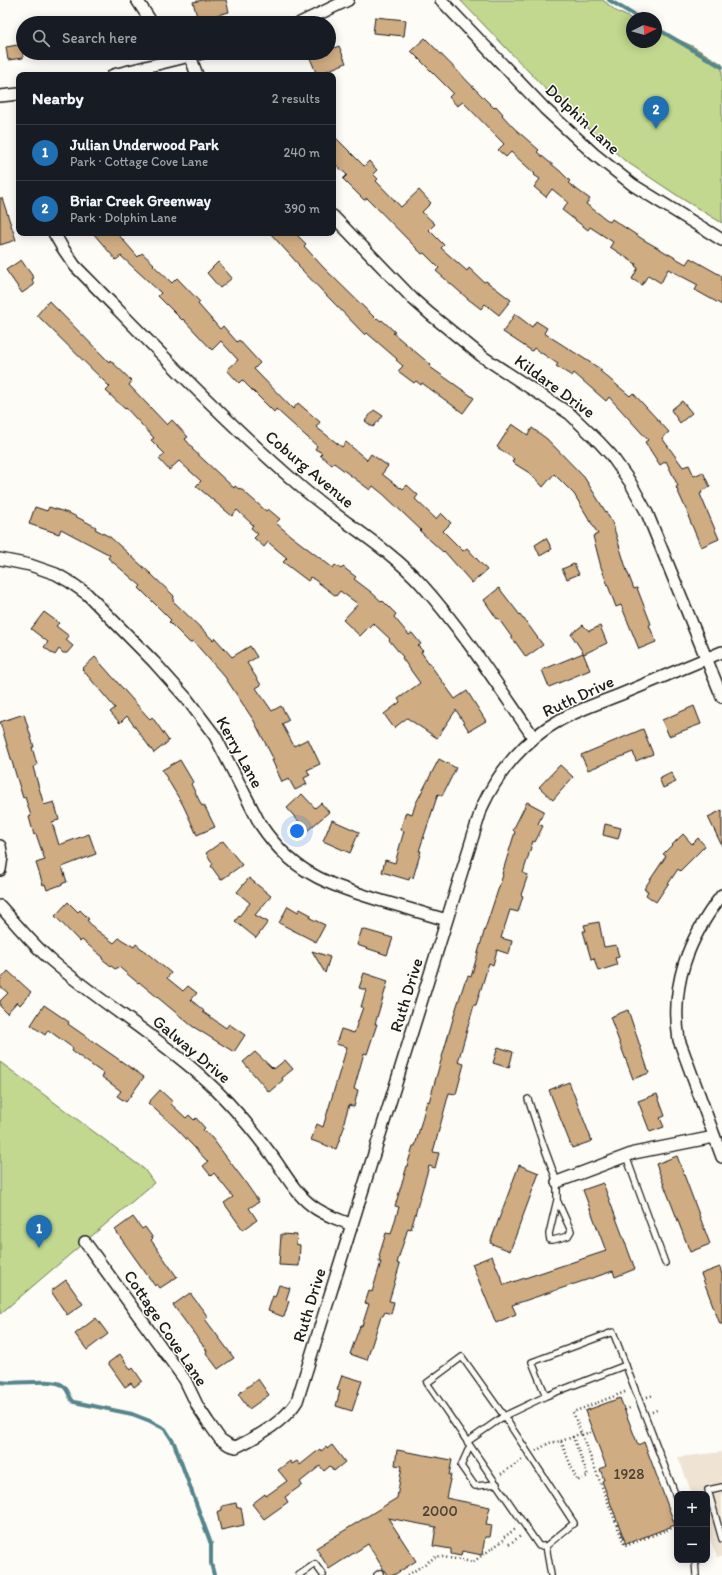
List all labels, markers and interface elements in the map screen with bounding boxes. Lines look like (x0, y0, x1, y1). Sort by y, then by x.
north arrow (626, 12, 662, 48)
search box (16, 16, 336, 60)
icon: search (30, 27, 52, 49)
text: Search here (62, 29, 137, 47)
street label: Dolphin Lane (542, 79, 624, 159)
text: Nearby (32, 88, 84, 108)
text: 2 results (272, 91, 320, 106)
pin: 2 (643, 96, 669, 129)
text: Julian Underwood Park (70, 136, 219, 154)
text: 1 (42, 145, 48, 160)
text: 240 m (283, 145, 320, 160)
text: Park · Cottage Cove Lane (70, 154, 208, 169)
text: Briar Creek Greenway (70, 192, 211, 210)
text: 2 (42, 201, 48, 216)
text: 390 m (284, 201, 320, 216)
text: Park · Dolphin Lane (70, 210, 177, 225)
street label: Kildare Drive (511, 350, 599, 422)
street label: Coburg Avenue (261, 426, 359, 512)
street label: Ruth Drive (539, 671, 617, 721)
street label: Kerry Lane (212, 713, 268, 791)
your location (287, 821, 307, 841)
street label: Ruth Drive (385, 955, 427, 1035)
street label: Galway Drive (149, 1011, 235, 1087)
pin: 1 (26, 1215, 52, 1248)
street label: Ruth Drive (288, 1265, 330, 1345)
street label: Cottage Cove Lane (120, 1266, 212, 1390)
house number: 1928 (614, 1465, 644, 1483)
map controls (674, 1491, 710, 1563)
button: + (674, 1491, 710, 1527)
house number: 2000 (422, 1502, 458, 1520)
button: − (674, 1527, 710, 1563)

